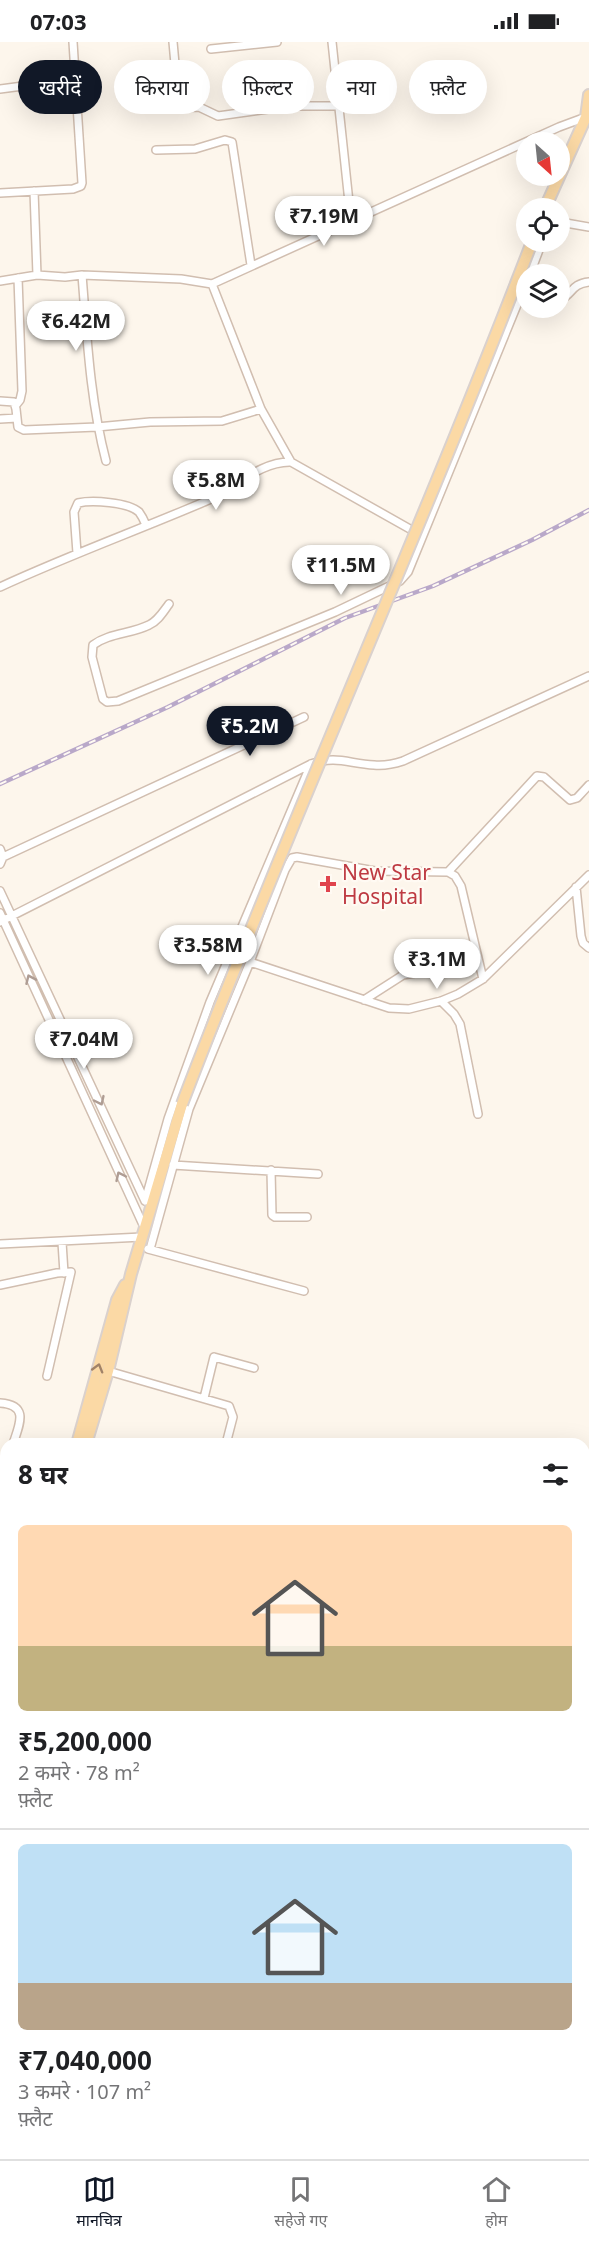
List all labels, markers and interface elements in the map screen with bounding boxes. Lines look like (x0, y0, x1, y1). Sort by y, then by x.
text: 07:03 (30, 6, 87, 36)
chip: खरीदें (18, 60, 102, 114)
chip: किराया (114, 60, 210, 114)
chip: फ़िल्टर (222, 60, 314, 114)
chip: नया (326, 60, 397, 114)
chip: फ़्लैट (409, 60, 487, 114)
north arrow (516, 132, 570, 186)
map controls (516, 132, 570, 318)
pin: ₹7.19M (275, 196, 373, 247)
button: locate (516, 198, 570, 252)
text: ₹7.19M (289, 202, 359, 229)
button: layers (516, 264, 570, 318)
pin: ₹6.42M (27, 301, 125, 352)
text: ₹6.42M (41, 307, 111, 334)
pin: ₹5.8M (174, 460, 258, 511)
text: ₹5.8M (187, 466, 245, 493)
pin: ₹11.5M (292, 545, 390, 596)
text: ₹11.5M (306, 551, 376, 578)
pin: ₹5.2M (208, 706, 292, 757)
text: ₹5.2M (221, 712, 279, 739)
place label: New Star Hospital (342, 858, 431, 910)
marker: New Star Hospital (319, 875, 337, 893)
pin: ₹3.58M (159, 925, 257, 976)
text: ₹3.58M (173, 931, 243, 958)
pin: ₹3.1M (395, 939, 479, 990)
text: ₹3.1M (408, 945, 466, 972)
one-way arrow (25, 975, 37, 986)
pin: ₹7.04M (35, 1019, 133, 1070)
text: ₹7.04M (49, 1025, 119, 1052)
one-way arrow (92, 1095, 104, 1106)
one-way arrow (115, 1171, 127, 1182)
one-way arrow (91, 1363, 103, 1374)
text: 8 घर (18, 1456, 68, 1492)
icon: filters (539, 1458, 572, 1491)
icon: home (241, 1564, 349, 1672)
text: ₹5,200,000 (18, 1723, 152, 1759)
text: 2 कमरे · 78 m² (18, 1759, 140, 1786)
text: फ़्लैट (18, 1786, 53, 1813)
icon: home (241, 1883, 349, 1991)
text: ₹7,040,000 (18, 2042, 152, 2078)
text: 3 कमरे · 107 m² (18, 2078, 151, 2105)
text: फ़्लैट (18, 2105, 53, 2132)
tab: मानचित्र (76, 2173, 122, 2231)
tab: सहेजे गए (274, 2173, 327, 2231)
tab: होम (480, 2173, 513, 2231)

